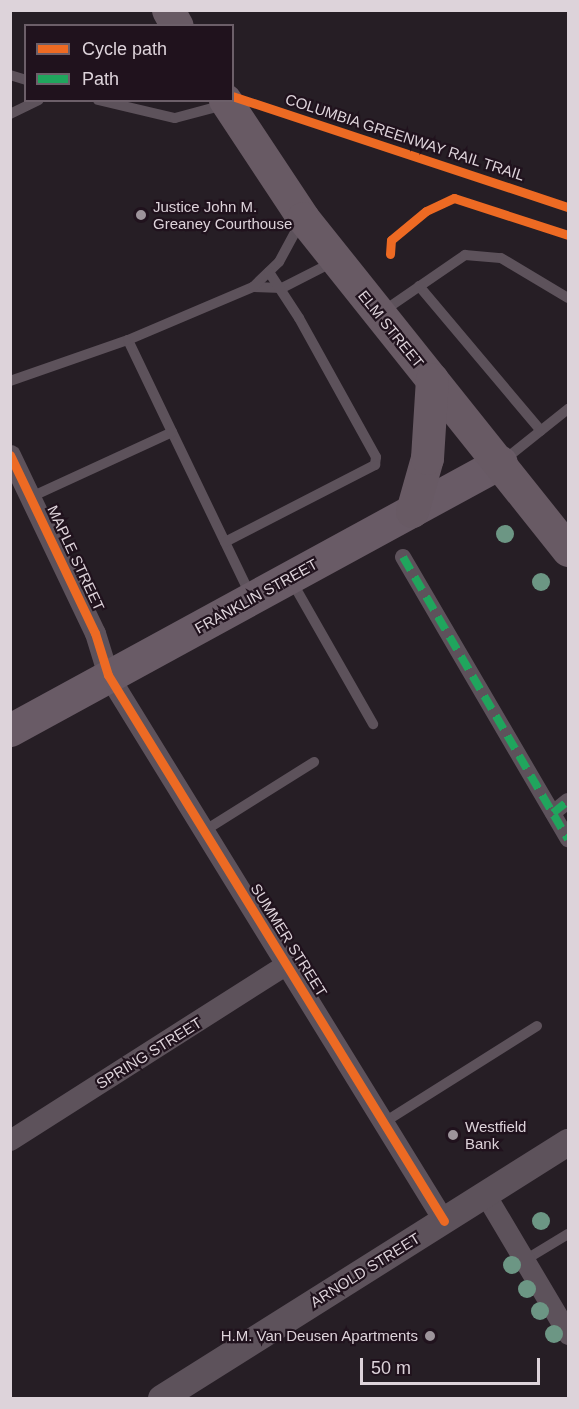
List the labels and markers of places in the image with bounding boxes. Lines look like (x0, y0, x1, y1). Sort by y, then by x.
place label: Justice John M. Greaney Courthouse (153, 197, 292, 232)
marker: Justice John M. Greaney Courthouse (134, 208, 148, 222)
place label: Westfield Bank (465, 1117, 526, 1152)
marker: Westfield Bank (446, 1128, 460, 1142)
place label: H.M. Van Deusen Apartments (220, 1327, 418, 1345)
marker: H.M. Van Deusen Apartments (423, 1329, 437, 1343)

